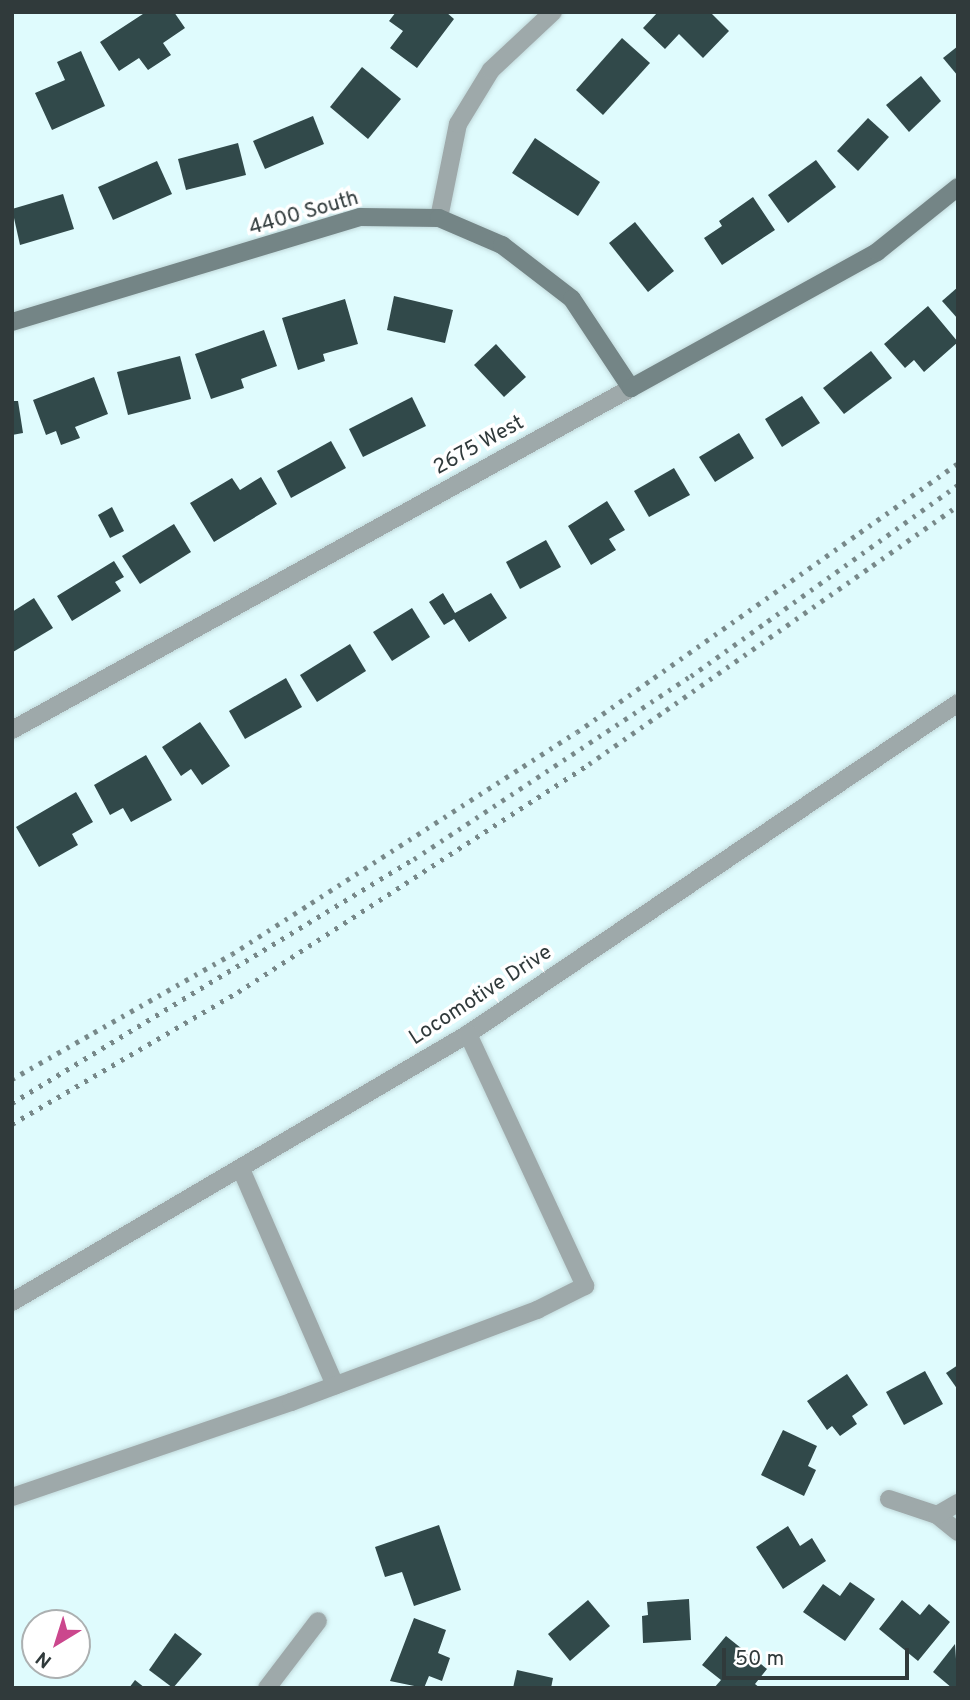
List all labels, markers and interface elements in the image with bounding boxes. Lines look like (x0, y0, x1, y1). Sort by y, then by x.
street label: 4400 South (246, 186, 362, 242)
street label: 2675 West (429, 411, 529, 481)
street label: Locomotive Drive (405, 940, 557, 1052)
north arrow (21, 1609, 91, 1679)
scale bar (725, 1634, 912, 1678)
text: N (32, 1645, 57, 1673)
text: 50 m (735, 1646, 784, 1673)

